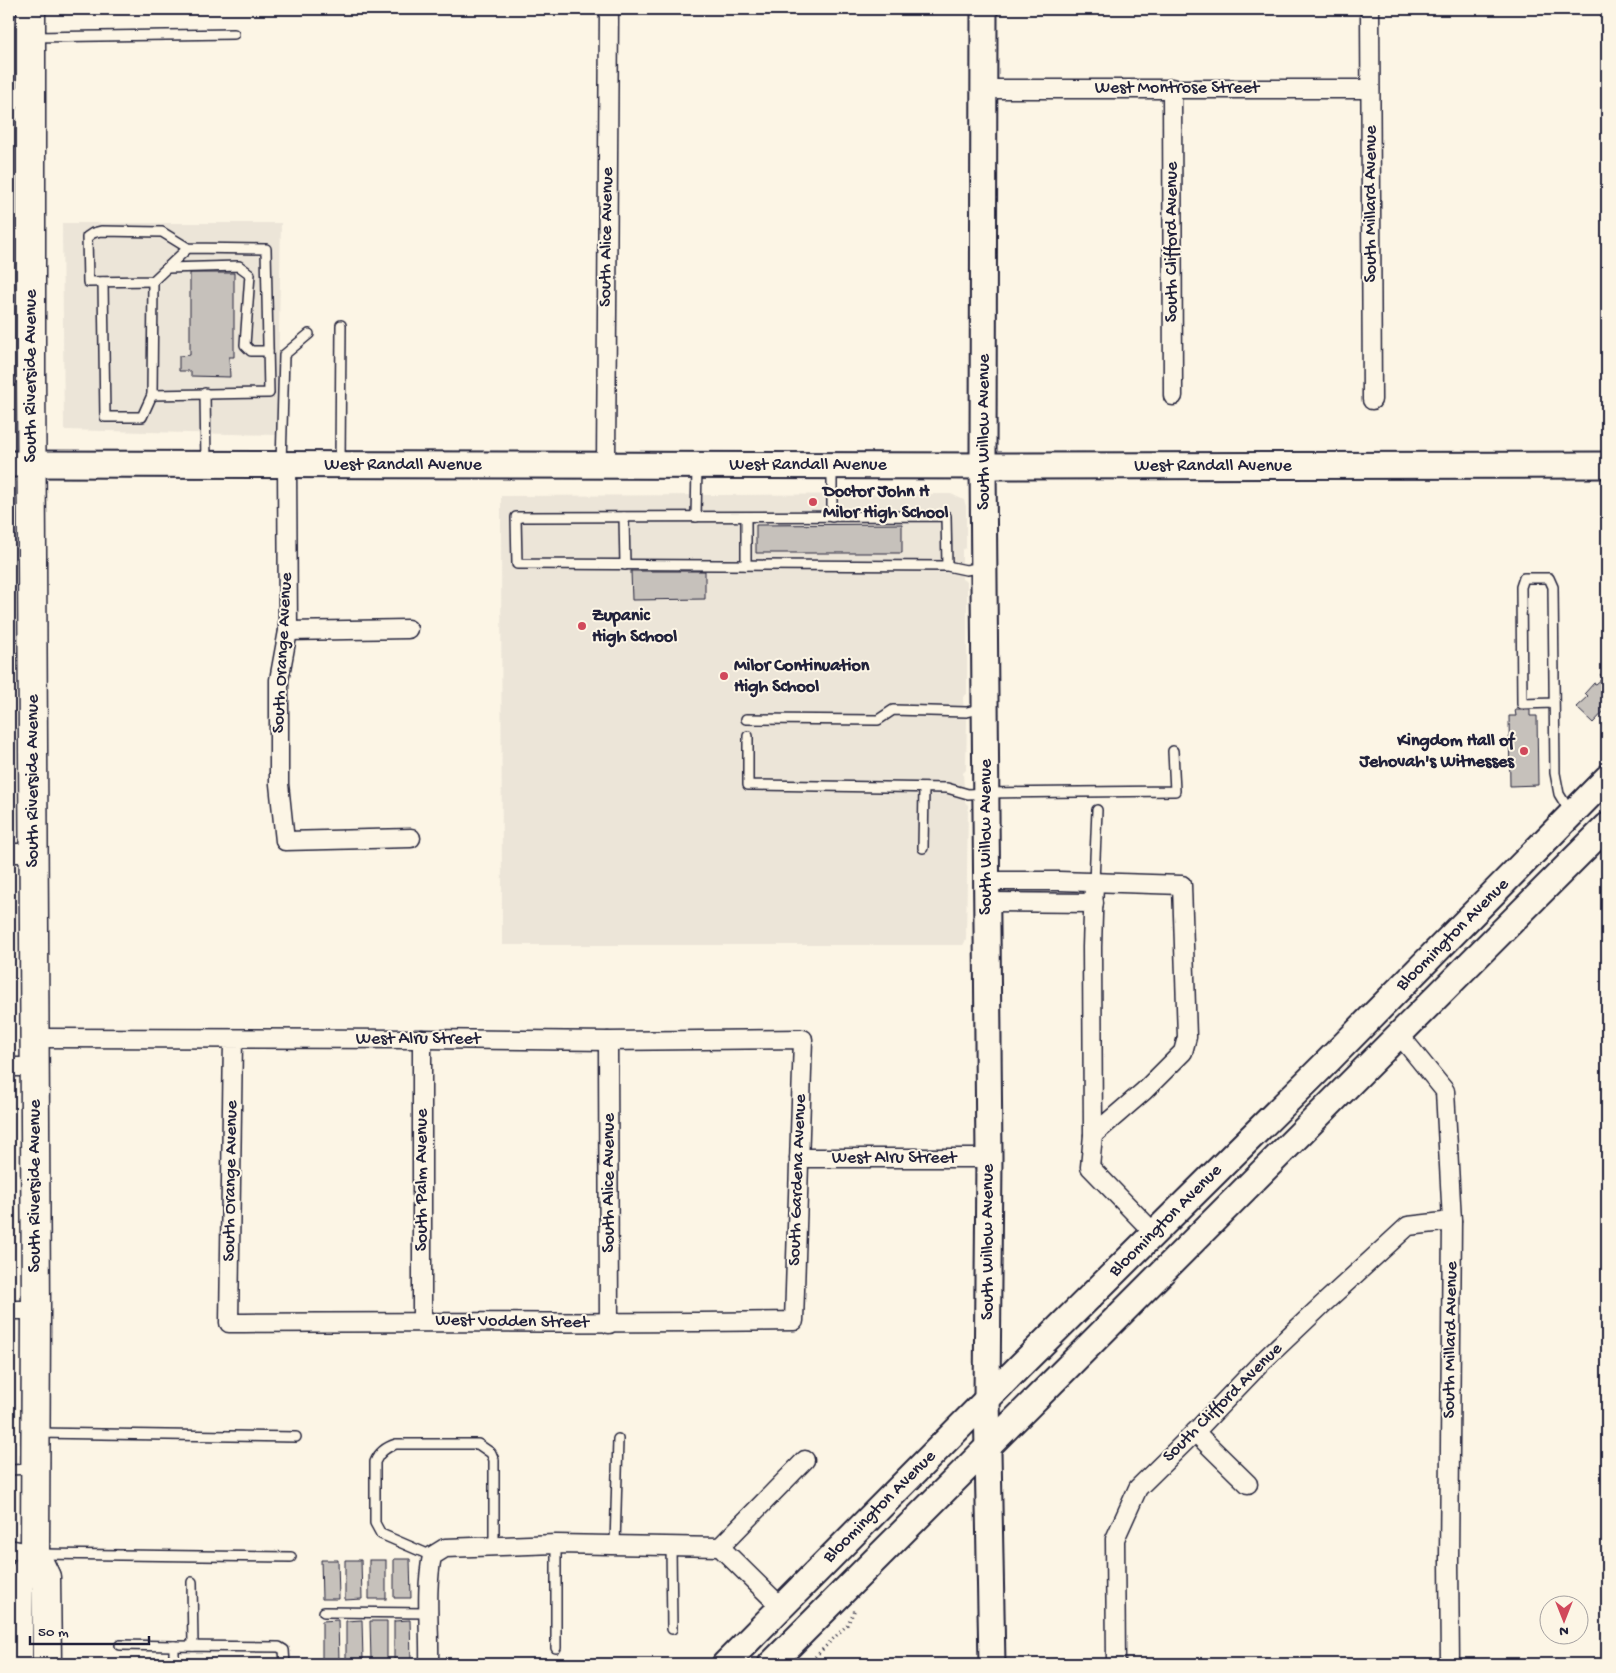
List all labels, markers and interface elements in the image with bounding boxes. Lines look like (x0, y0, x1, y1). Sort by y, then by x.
street label: West Montrose Street (1095, 78, 1261, 99)
street label: South Millard Avenue (1361, 125, 1382, 283)
street label: South Clifford Avenue (1162, 161, 1183, 322)
street label: South Alice Avenue (595, 166, 619, 307)
street label: South Riverside Avenue (21, 289, 42, 463)
street label: South Willow Avenue (974, 353, 995, 510)
street label: West Randall Avenue (324, 455, 483, 476)
street label: West Randall Avenue (729, 455, 888, 476)
street label: West Randall Avenue (1134, 456, 1293, 477)
place label: Doctor John H Milor High School (821, 482, 949, 524)
marker: Doctor John H Milor High School (807, 496, 819, 508)
street label: South Orange Avenue (268, 571, 298, 734)
place label: Zupanic High School (592, 606, 677, 648)
marker: Zupanic High School (576, 620, 588, 632)
place label: Milor Continuation High School (734, 656, 870, 698)
marker: Milor Continuation High School (718, 670, 730, 682)
street label: South Riverside Avenue (23, 694, 44, 868)
place label: Kingdom Hall of Jehovah's Witnesses (1359, 731, 1515, 773)
marker: Kingdom Hall of Jehovah's Witnesses (1518, 745, 1530, 757)
street label: South Willow Avenue (976, 758, 997, 915)
street label: Bloomington Avenue (1391, 874, 1514, 997)
street label: West Alru Street (356, 1029, 482, 1050)
street label: South Gardena Avenue (785, 1093, 812, 1266)
street label: South Riverside Avenue (25, 1099, 46, 1273)
street label: South Orange Avenue (219, 1100, 243, 1262)
street label: South Palm Avenue (412, 1108, 433, 1251)
street label: South Alice Avenue (599, 1112, 620, 1253)
street label: West Alru Street (832, 1148, 958, 1169)
street label: Bloomington Avenue (1104, 1160, 1227, 1283)
street label: South Willow Avenue (978, 1163, 999, 1320)
street label: South Millard Avenue (1439, 1261, 1463, 1419)
street label: West Vodden Street (435, 1310, 591, 1334)
street label: South Clifford Avenue (1159, 1338, 1288, 1467)
street label: Bloomington Avenue (818, 1446, 941, 1569)
north arrow (1538, 1596, 1588, 1646)
scale bar (30, 1613, 149, 1645)
text: N (1559, 1622, 1569, 1639)
text: 50 m (38, 1624, 69, 1642)

